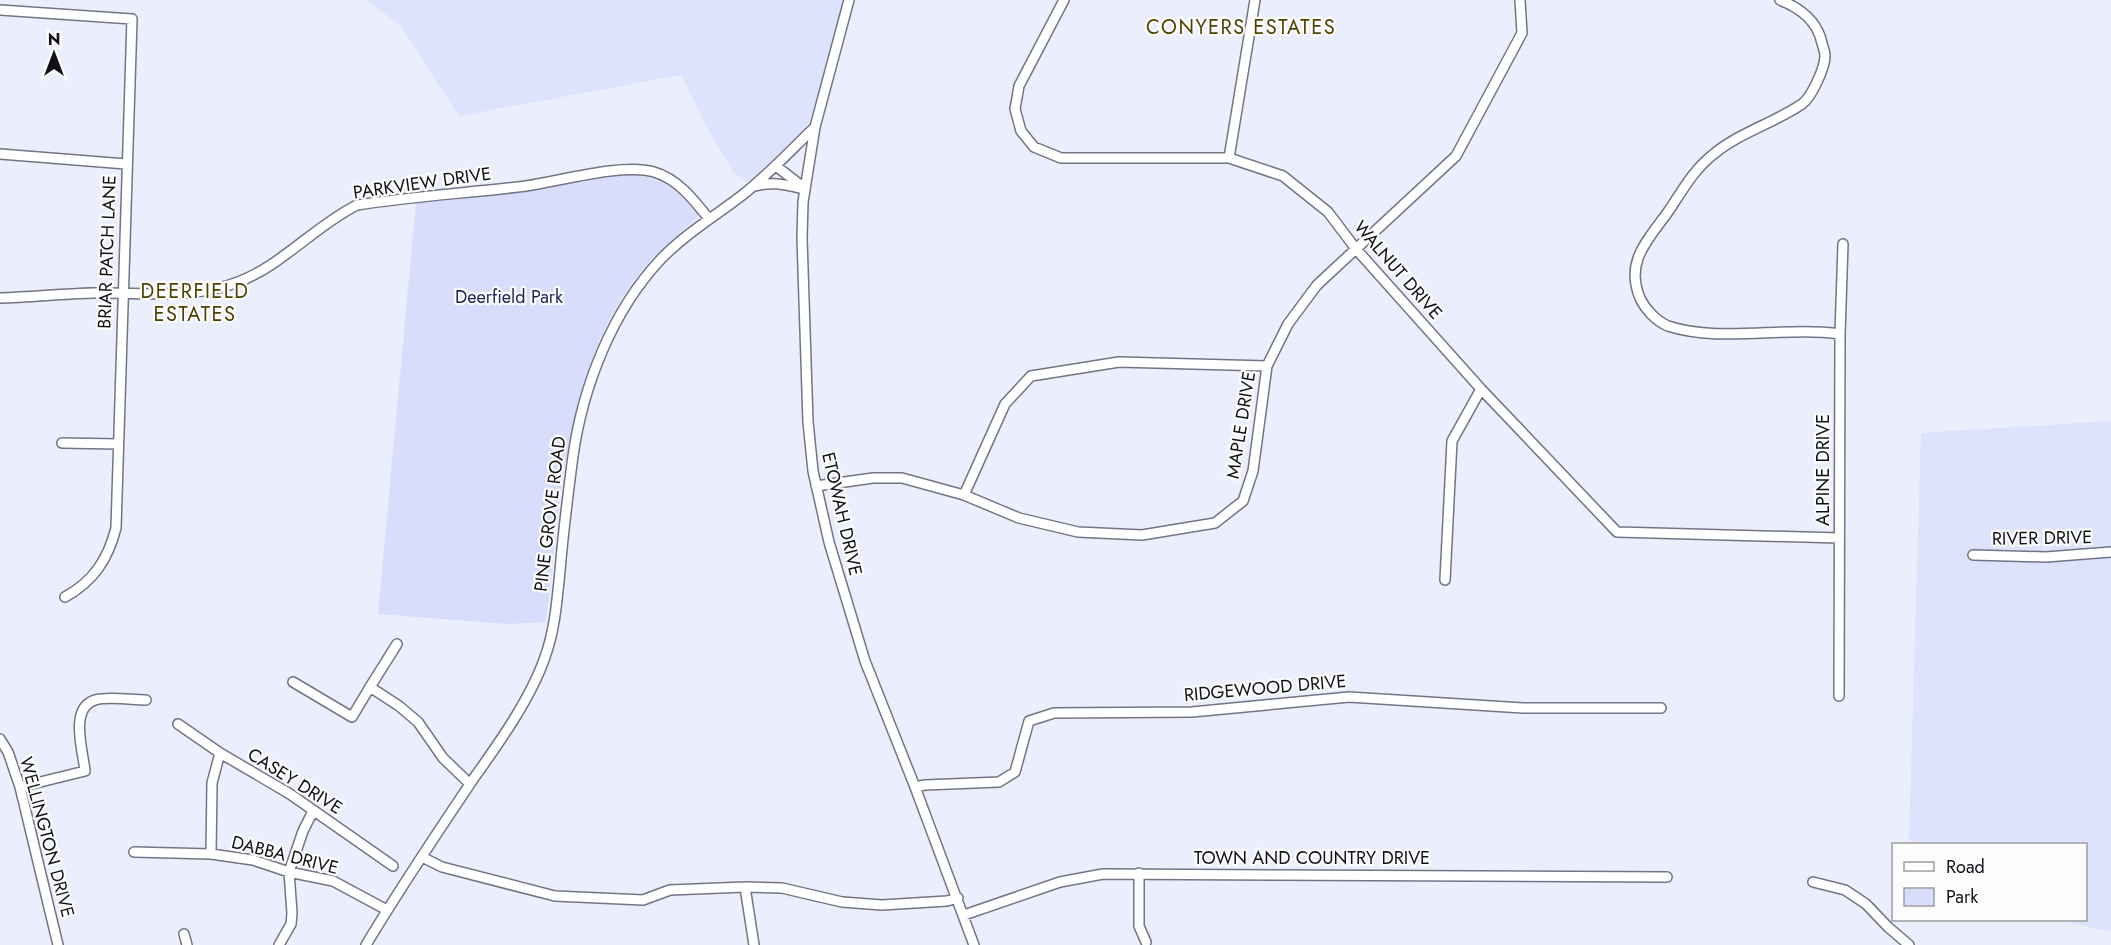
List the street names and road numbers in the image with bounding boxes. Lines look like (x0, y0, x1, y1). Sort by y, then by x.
street label: PARKVIEW DRIVE (351, 160, 493, 206)
street label: BRIAR PATCH LANE (91, 175, 123, 329)
street label: WALNUT DRIVE (1348, 215, 1448, 325)
street label: MAPLE DRIVE (1220, 370, 1262, 480)
street label: ALPINE DRIVE (1810, 414, 1836, 526)
street label: PINE GROVE ROAD (528, 435, 572, 593)
street label: ETOWAH DRIVE (815, 450, 869, 578)
street label: RIVER DRIVE (1992, 524, 2092, 552)
street label: RIDGEWOOD DRIVE (1183, 668, 1347, 708)
street label: CASEY DRIVE (242, 741, 348, 821)
street label: WELLINGTON DRIVE (13, 754, 81, 920)
street label: DABBA DRIVE (229, 829, 341, 881)
street label: TOWN AND COUNTRY DRIVE (1194, 845, 1430, 871)

